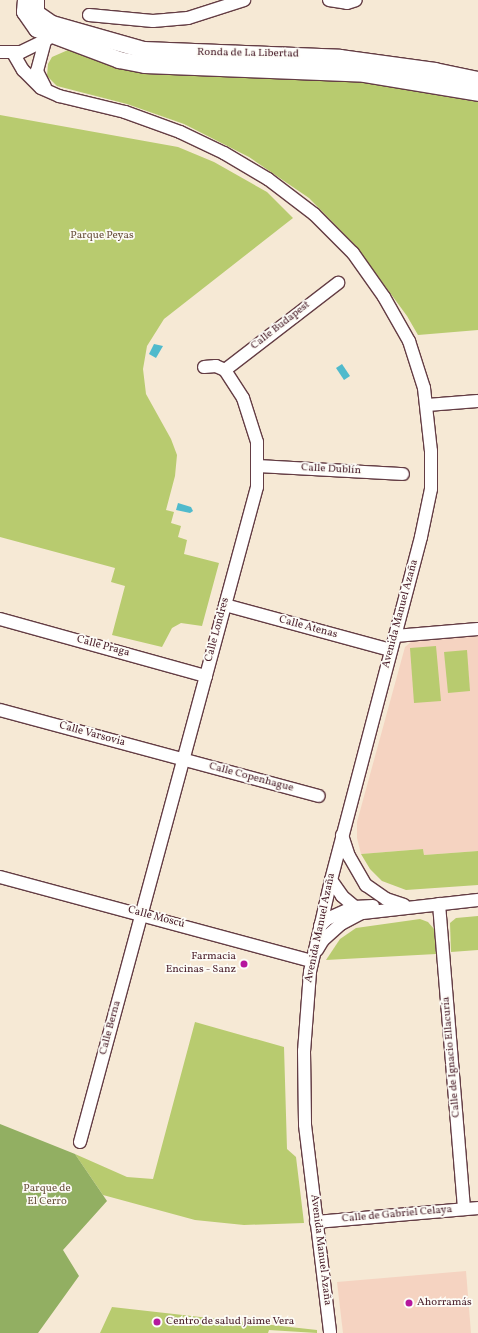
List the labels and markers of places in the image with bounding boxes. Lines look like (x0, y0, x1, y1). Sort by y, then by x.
place label: Farmacia Encinas - Sanz (165, 951, 236, 977)
marker: Farmacia Encinas - Sanz (239, 959, 249, 969)
place label: Ahorramás (417, 1296, 472, 1310)
marker: Ahorramás (404, 1298, 414, 1308)
place label: Centro de salud Jaime Vera (166, 1315, 295, 1329)
marker: Centro de salud Jaime Vera (151, 1316, 163, 1328)

